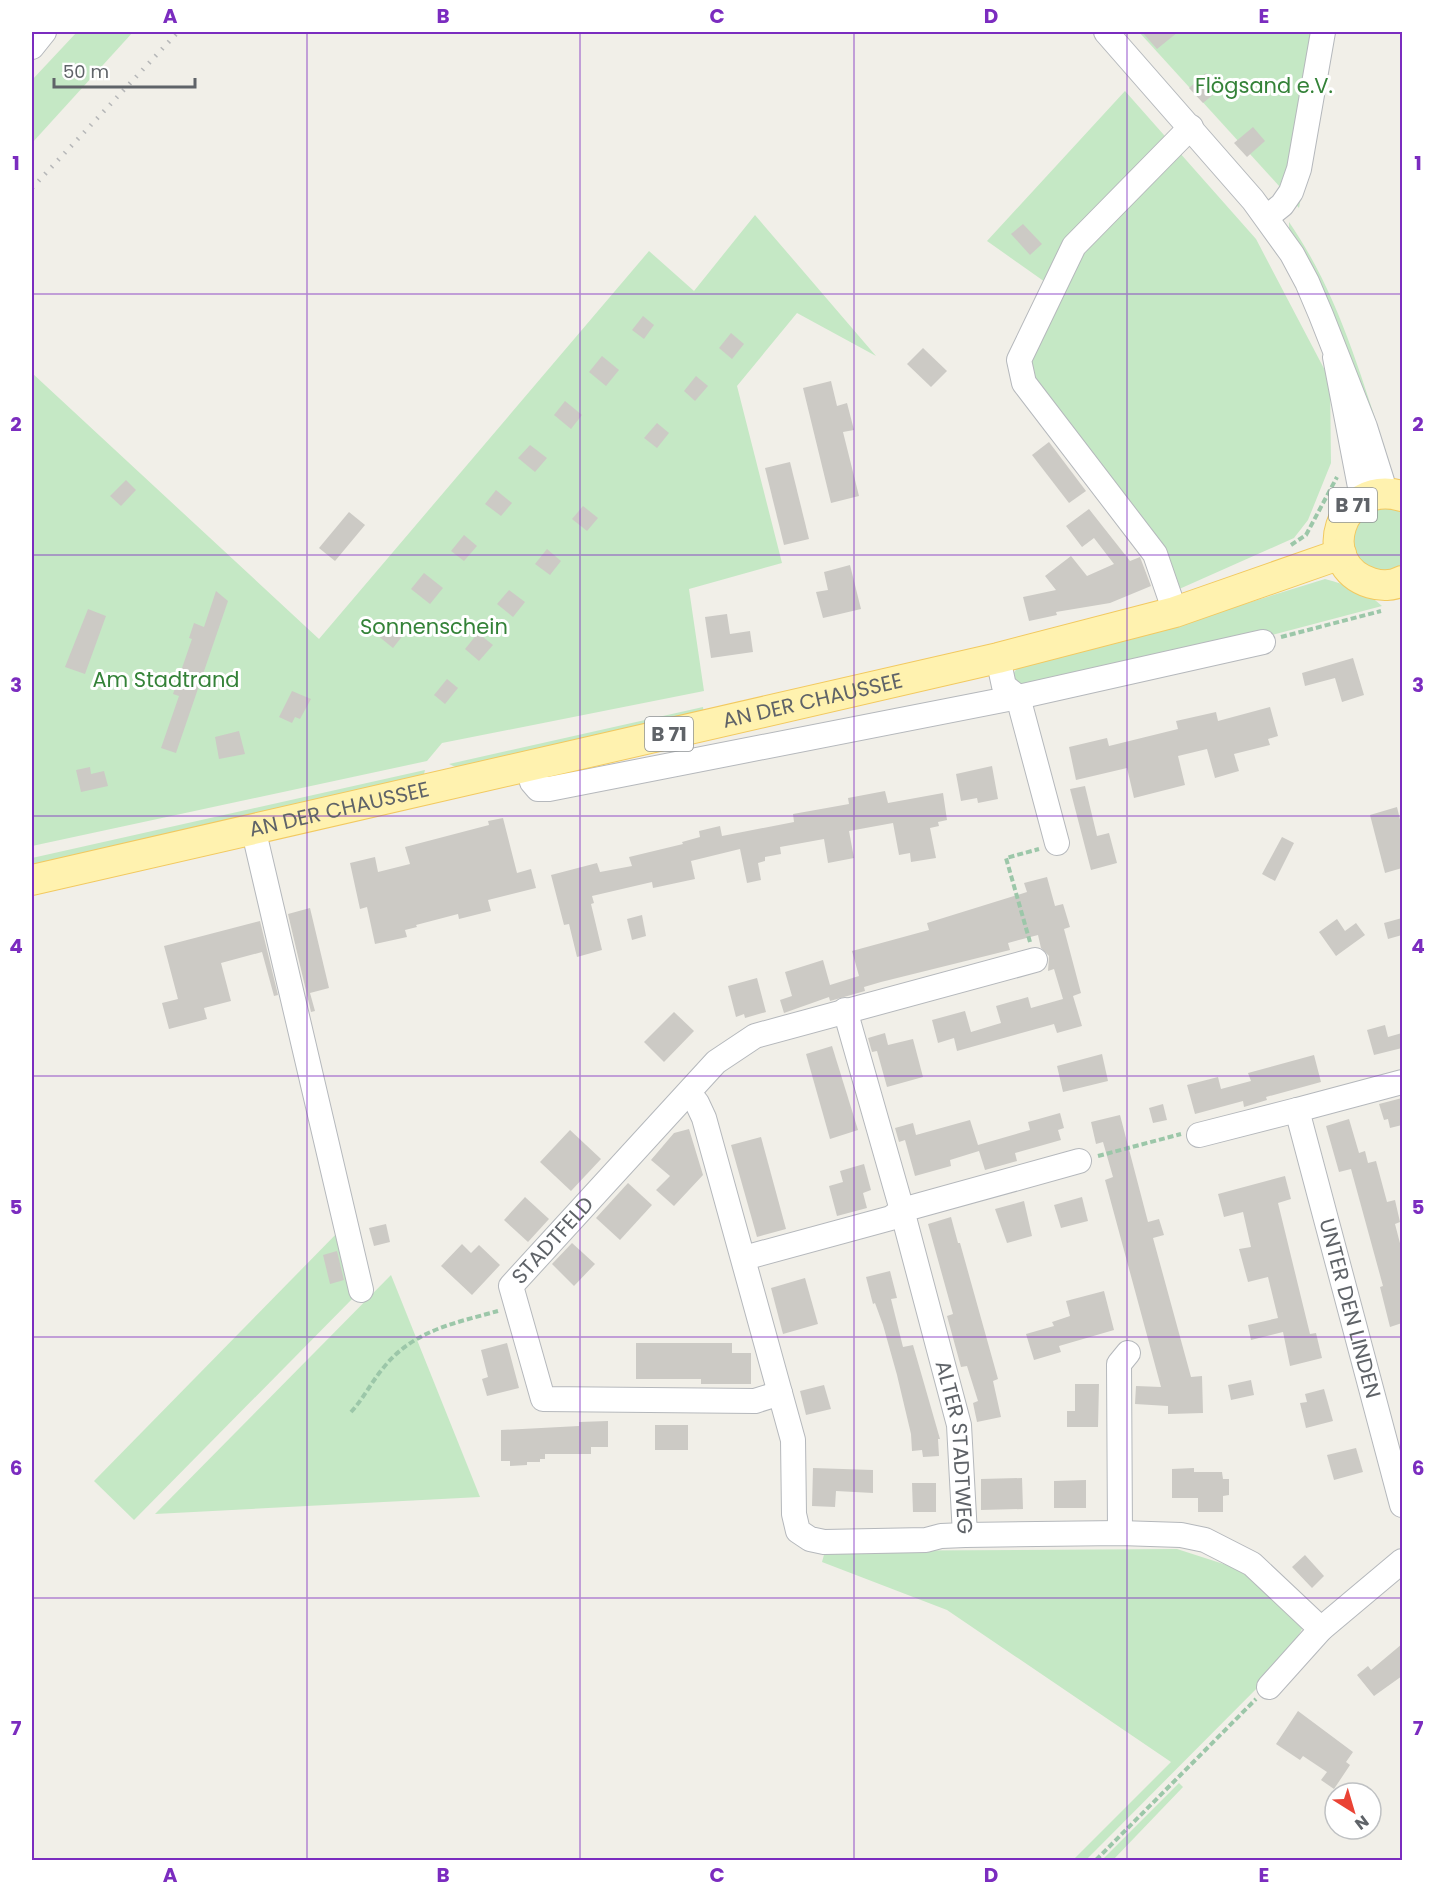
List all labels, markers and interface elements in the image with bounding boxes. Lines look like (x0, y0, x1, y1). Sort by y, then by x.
text: A (163, 2, 178, 30)
text: B (436, 2, 450, 30)
text: C (709, 2, 725, 30)
text: D (984, 2, 998, 30)
text: E (1259, 2, 1269, 30)
scale bar (54, 51, 195, 89)
text: 50 m (63, 59, 109, 84)
park label: Flögsand e.V. (1195, 71, 1333, 100)
text: 1 (12, 149, 20, 177)
text: 1 (1414, 149, 1422, 177)
text: 2 (10, 410, 22, 438)
text: 2 (1412, 410, 1424, 438)
road number: B 71 (1329, 488, 1377, 522)
park label: Sonnenschein (360, 612, 508, 641)
park label: Am Stadtrand (92, 665, 240, 694)
street label: AN DER CHAUSSEE (720, 665, 905, 735)
text: 3 (10, 671, 22, 699)
text: 3 (1412, 671, 1424, 699)
road number: B 71 (645, 717, 693, 751)
street label: AN DER CHAUSSEE (246, 774, 432, 844)
text: 4 (9, 932, 23, 960)
text: 4 (1411, 932, 1425, 960)
street label: STADTFELD (505, 1190, 600, 1290)
text: 5 (10, 1193, 23, 1221)
text: 5 (1412, 1193, 1425, 1221)
street label: UNTER DEN LINDEN (1312, 1215, 1388, 1401)
street label: ALTER STADTWEG (929, 1357, 980, 1535)
text: 6 (10, 1454, 22, 1482)
text: 6 (1412, 1454, 1424, 1482)
text: 7 (11, 1714, 22, 1742)
text: 7 (1413, 1714, 1424, 1742)
north arrow (1323, 1781, 1383, 1841)
text: N (1350, 1810, 1373, 1835)
text: A (163, 1861, 178, 1889)
text: B (436, 1861, 450, 1889)
text: C (709, 1861, 725, 1889)
text: D (984, 1861, 998, 1889)
text: E (1259, 1861, 1269, 1889)

